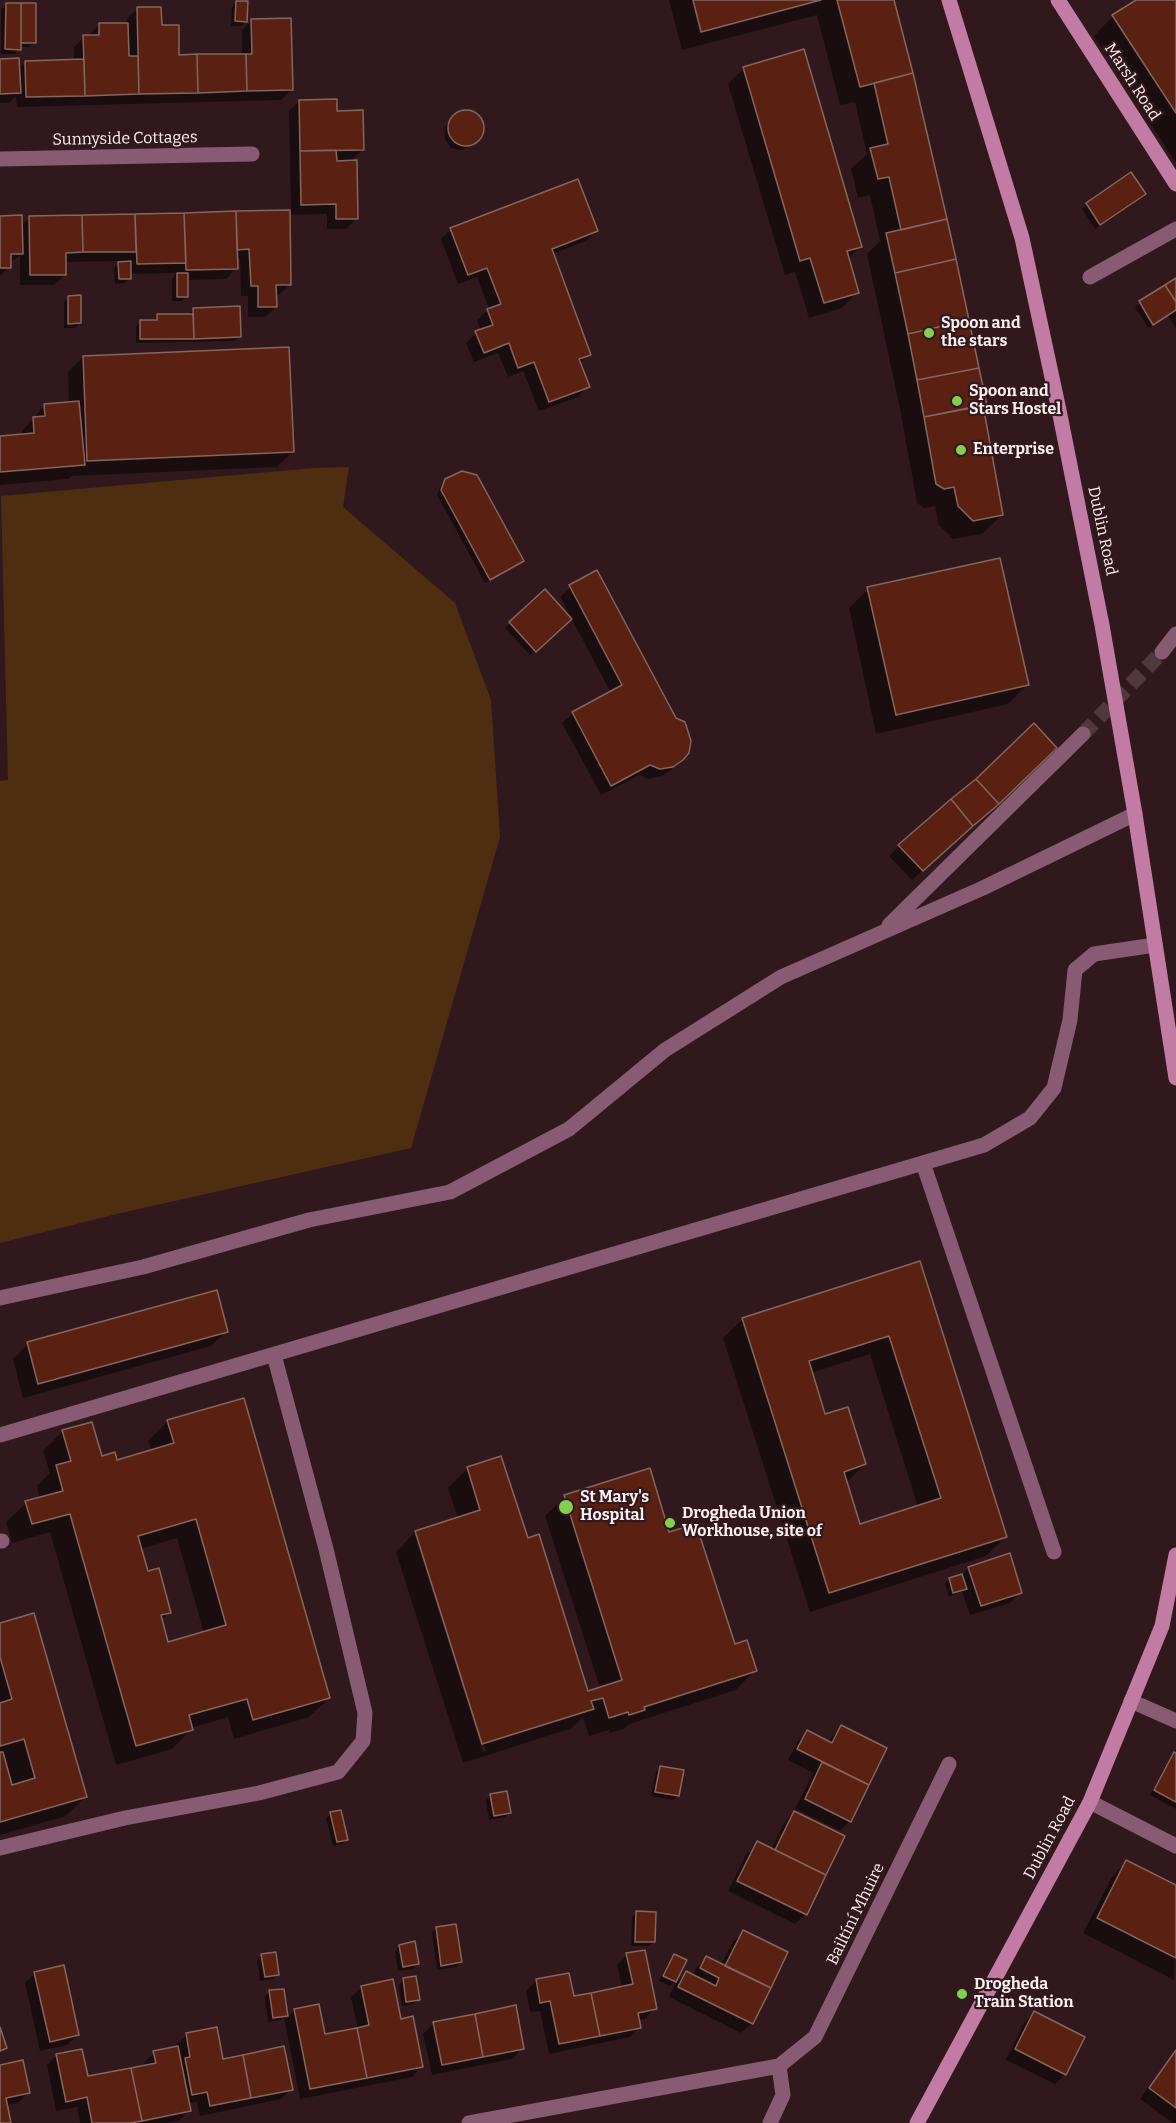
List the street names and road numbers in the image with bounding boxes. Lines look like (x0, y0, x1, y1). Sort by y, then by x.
street label: Marsh Road (1100, 40, 1164, 124)
street label: Sunnyside Cottages (52, 128, 198, 150)
street label: Dublin Road (1083, 485, 1121, 577)
street label: Dublin Road (1020, 1793, 1080, 1883)
street label: Bailtíní Mhuire (823, 1860, 889, 1968)

